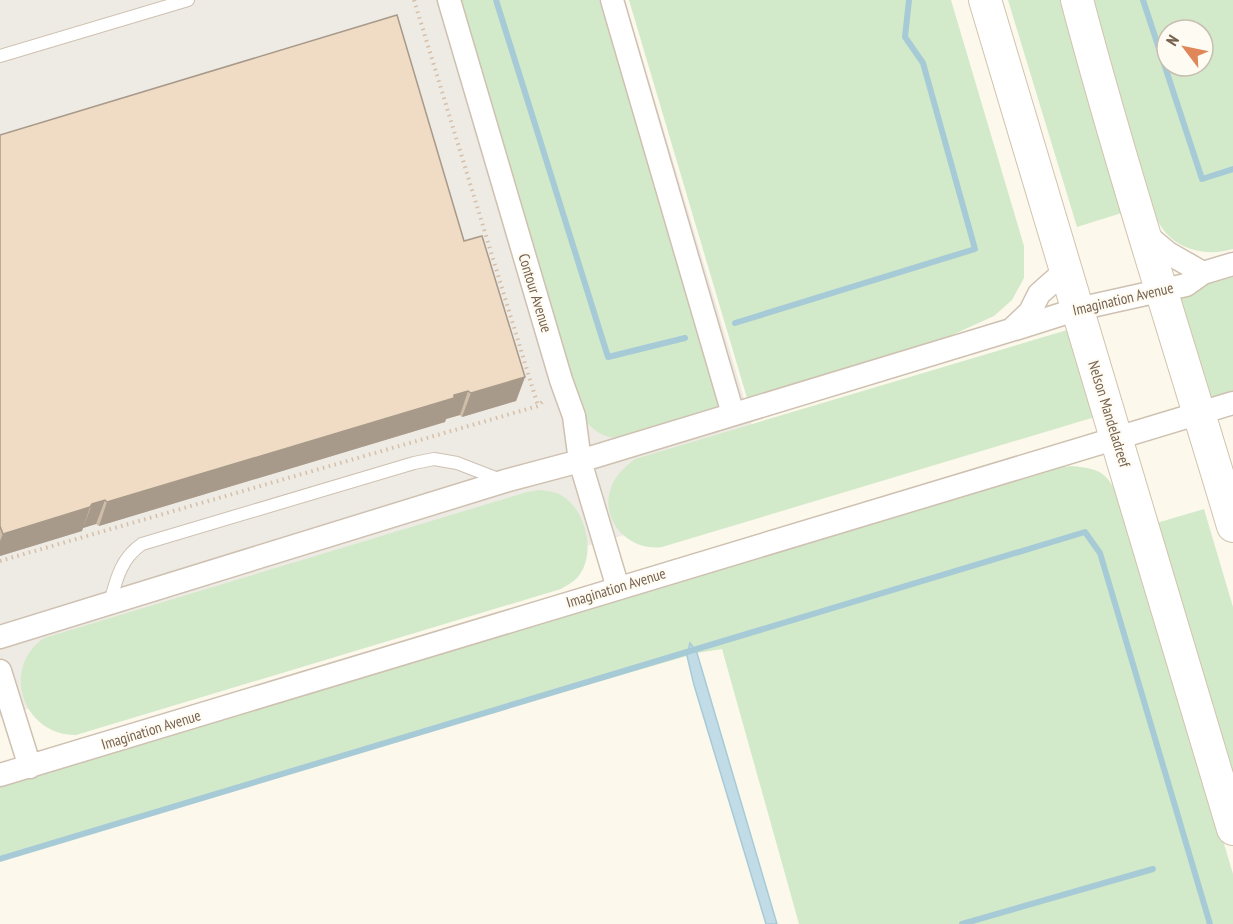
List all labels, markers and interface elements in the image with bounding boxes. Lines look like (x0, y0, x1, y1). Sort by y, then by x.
north arrow (1155, 18, 1215, 78)
text: N (1162, 31, 1183, 49)
street label: Contour Avenue (515, 251, 556, 335)
street label: Imagination Avenue (1071, 278, 1175, 319)
street label: Nelson Mandeladreef (1084, 358, 1135, 470)
street label: Imagination Avenue (564, 563, 668, 612)
street label: Imagination Avenue (99, 705, 203, 754)

